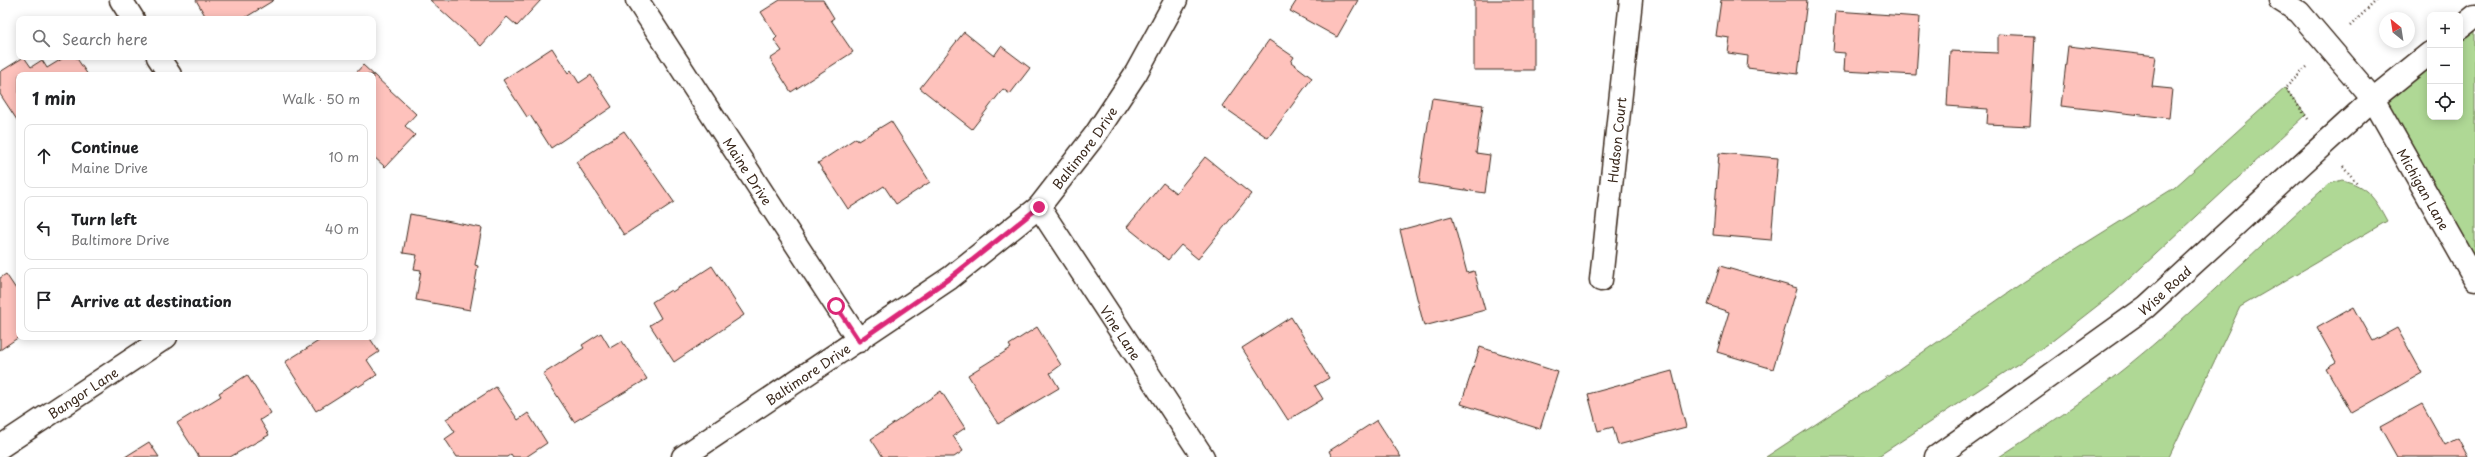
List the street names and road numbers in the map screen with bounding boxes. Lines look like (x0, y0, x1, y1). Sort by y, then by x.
street label: Hudson Court (1602, 96, 1630, 184)
street label: Baltimore Drive (1047, 102, 1121, 193)
street label: Maine Drive (719, 133, 777, 209)
street label: Michigan Lane (2393, 145, 2455, 233)
street label: Wise Road (2134, 261, 2195, 319)
street label: Vine Lane (1096, 301, 1146, 363)
street label: Baltimore Drive (761, 338, 854, 409)
street label: Bangor Lane (44, 362, 122, 422)

